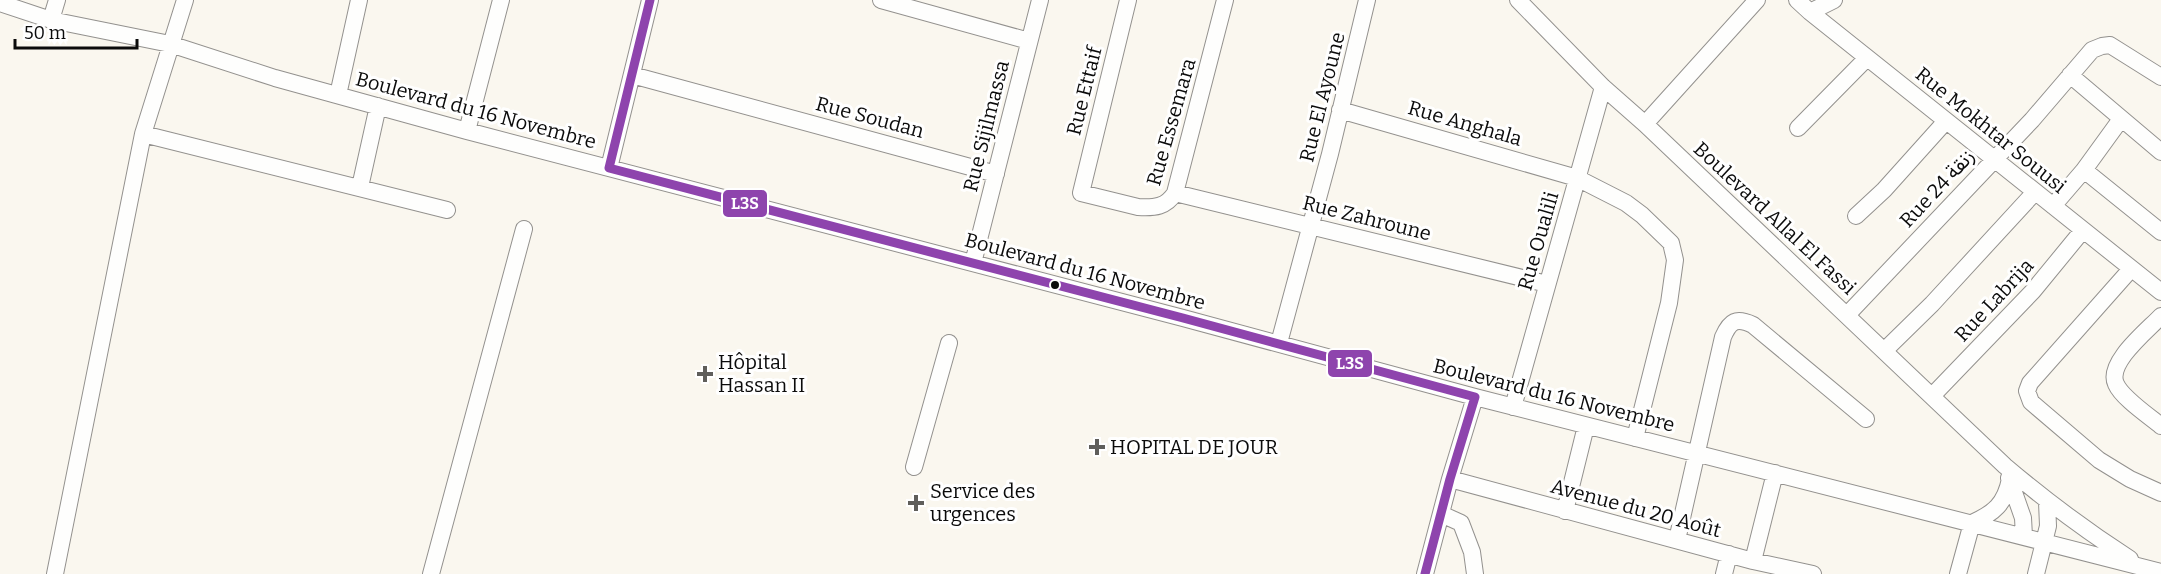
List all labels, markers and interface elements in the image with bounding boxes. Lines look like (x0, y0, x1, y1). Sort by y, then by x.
scale bar (15, 12, 136, 50)
text: 50 m (24, 22, 66, 44)
street label: Rue El Ayoune (1294, 30, 1350, 164)
street label: Rue Ettaif (1061, 42, 1107, 138)
street label: Rue Essemara (1141, 55, 1201, 188)
street label: Rue Sijilmassa (958, 58, 1015, 195)
street label: Rue Mokhtar Souusi (1911, 62, 2071, 198)
street label: Boulevard du 16 Novembre (353, 66, 599, 154)
street label: Rue Soudan (813, 91, 927, 143)
street label: Rue Anghala (1405, 95, 1525, 151)
street label: Boulevard Allal El Fassi (1689, 137, 1861, 299)
street label: Rue 24 زنقة (1895, 144, 1979, 232)
line badge: L3S (722, 189, 768, 218)
street label: Rue Oualili (1512, 189, 1564, 293)
street label: Rue Zahroune (1300, 190, 1434, 246)
text: L3S (731, 194, 759, 213)
street label: Boulevard du 16 Novembre (962, 227, 1208, 315)
street label: Rue Labrija (1950, 254, 2039, 347)
unlabelled marker (1049, 279, 1061, 291)
line badge: L3S (1327, 349, 1373, 378)
place label: Hôpital Hassan II (718, 350, 805, 397)
street label: Boulevard du 16 Novembre (1431, 353, 1677, 437)
text: L3S (1336, 354, 1364, 373)
marker: Hôpital Hassan II (696, 365, 714, 383)
place label: HOPITAL DE JOUR (1110, 435, 1278, 459)
marker: HOPITAL DE JOUR (1088, 438, 1106, 456)
street label: Avenue du 20 Août (1548, 474, 1724, 542)
place label: Service des urgences (930, 479, 1035, 526)
marker: Service des urgences (907, 494, 925, 512)

